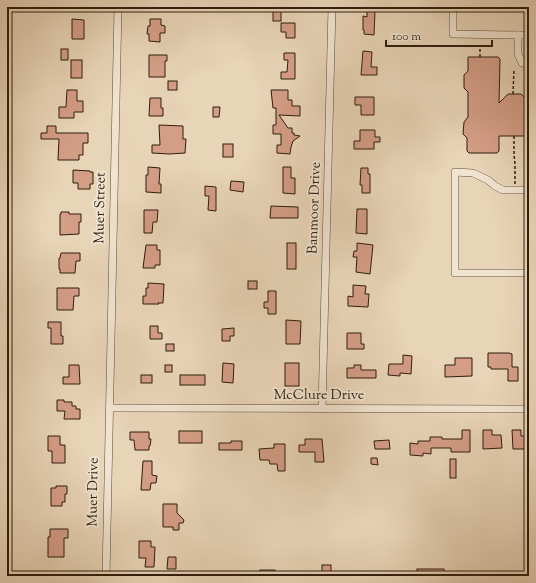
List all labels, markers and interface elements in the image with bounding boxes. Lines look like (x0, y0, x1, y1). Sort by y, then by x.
scale bar (386, 22, 492, 48)
text: 100 m (392, 28, 421, 46)
street label: Banmoor Drive (303, 162, 327, 254)
street label: Muer Street (90, 172, 112, 244)
street label: McClure Drive (274, 386, 364, 406)
street label: Muer Drive (83, 457, 105, 527)

